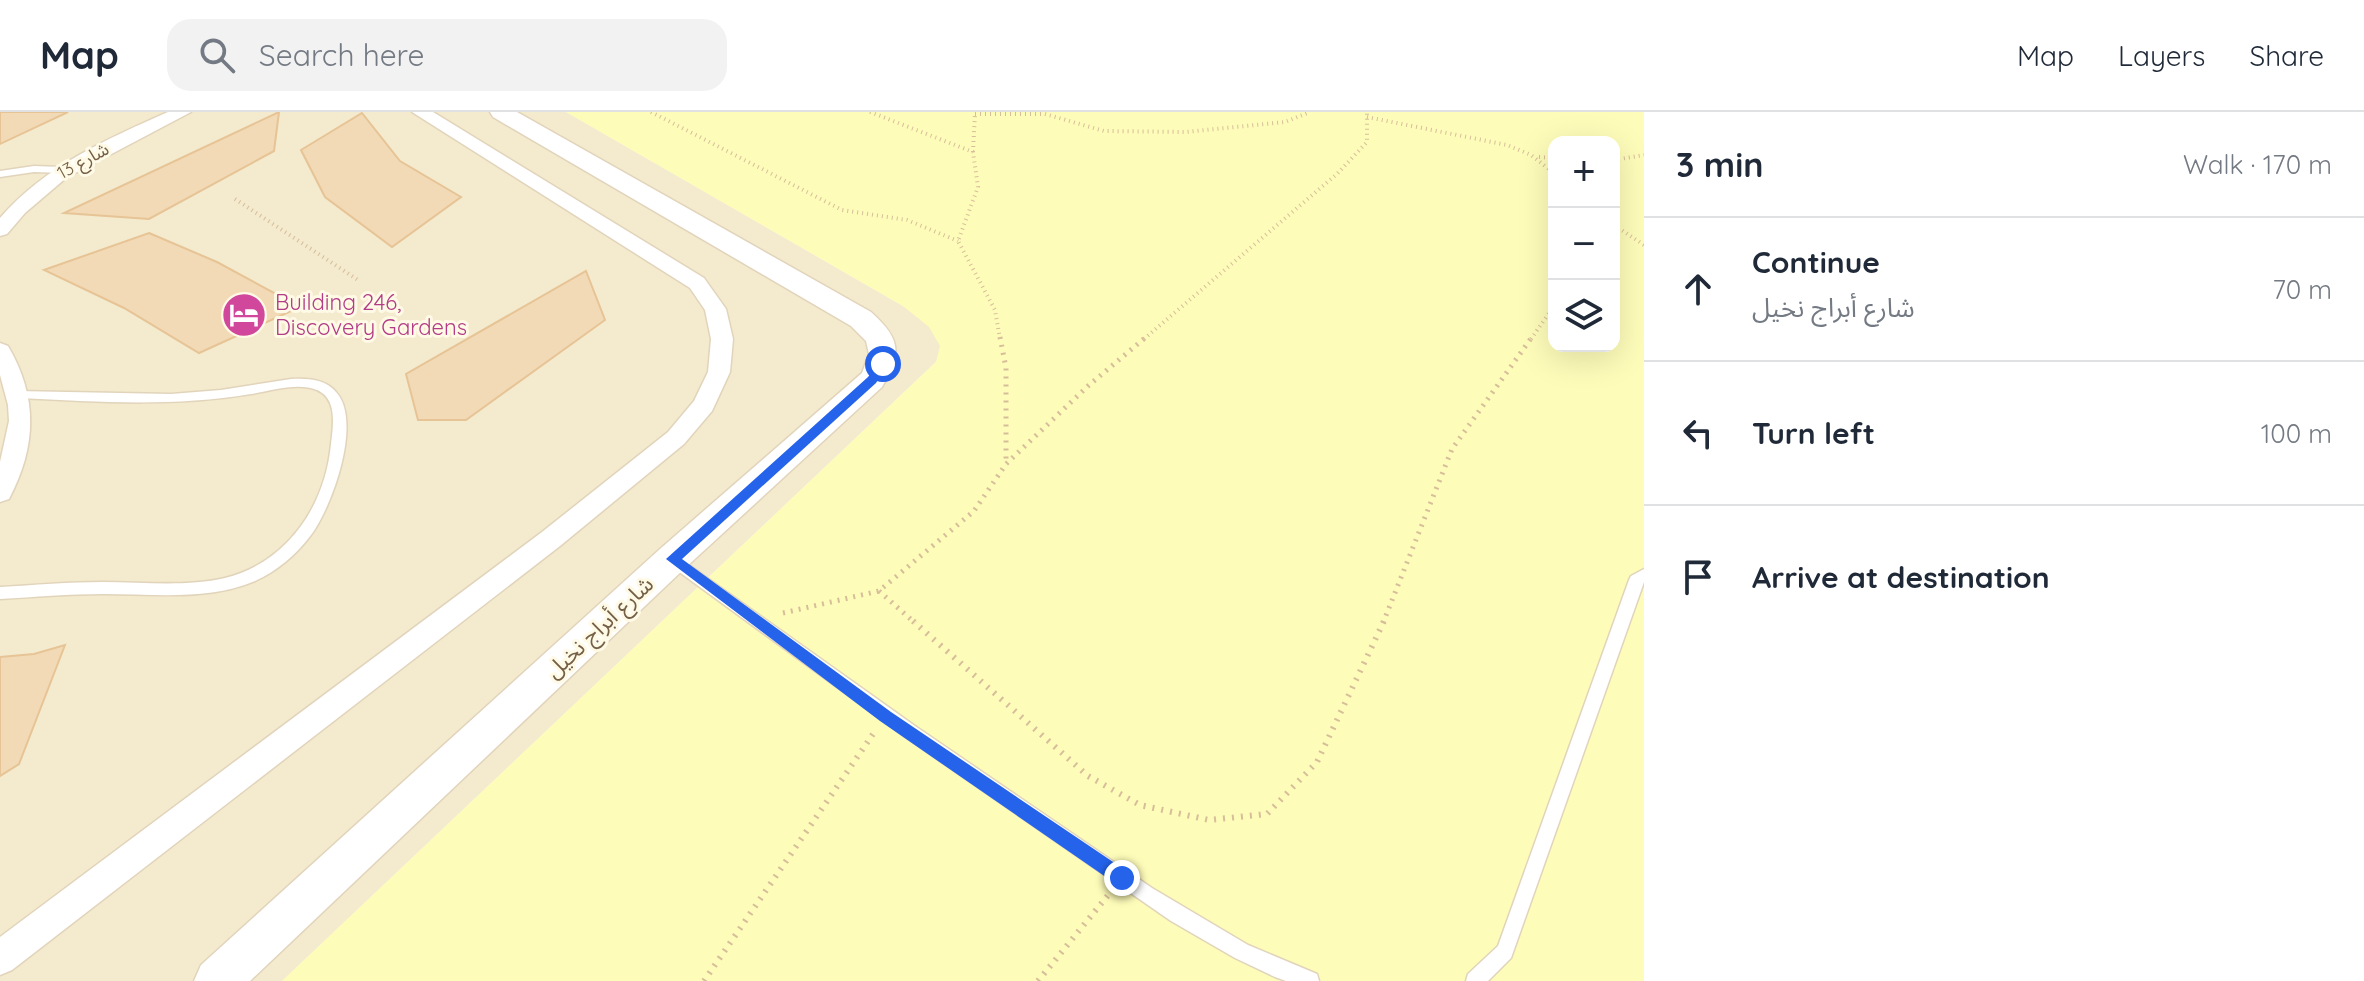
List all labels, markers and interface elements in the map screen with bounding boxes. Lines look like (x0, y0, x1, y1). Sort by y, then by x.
search box (167, 19, 727, 91)
text: Map (40, 31, 119, 79)
icon: search (195, 33, 239, 77)
text: Search here (259, 36, 424, 74)
text: Map (2017, 38, 2074, 73)
text: Layers (2118, 38, 2205, 73)
text: Share (2249, 38, 2324, 73)
map controls (1548, 136, 1620, 352)
button: + (1548, 136, 1620, 208)
street label: شارع 13 (53, 137, 114, 187)
text: 3 min (1676, 143, 1763, 186)
text: Walk · 170 m (2183, 148, 2332, 181)
button: − (1548, 208, 1620, 280)
text: Continue (1752, 243, 1880, 281)
icon: ahead (1676, 267, 1720, 311)
text: 70 m (2272, 273, 2332, 306)
button: layers (1548, 280, 1620, 352)
place label: Building 246, Discovery Gardens (275, 288, 467, 341)
hotel icon: Building 246, Discovery Gardens (220, 291, 268, 339)
text: شارع أبراج نخيل (1752, 291, 1915, 324)
route start (865, 346, 901, 382)
icon: left (1676, 411, 1720, 455)
text: Turn left (1752, 414, 1875, 452)
text: 100 m (2261, 417, 2332, 450)
icon: arrive (1676, 555, 1720, 599)
text: Arrive at destination (1752, 558, 2050, 596)
street label: شارع أبراج نخيل (539, 570, 661, 686)
route end (1104, 860, 1140, 896)

